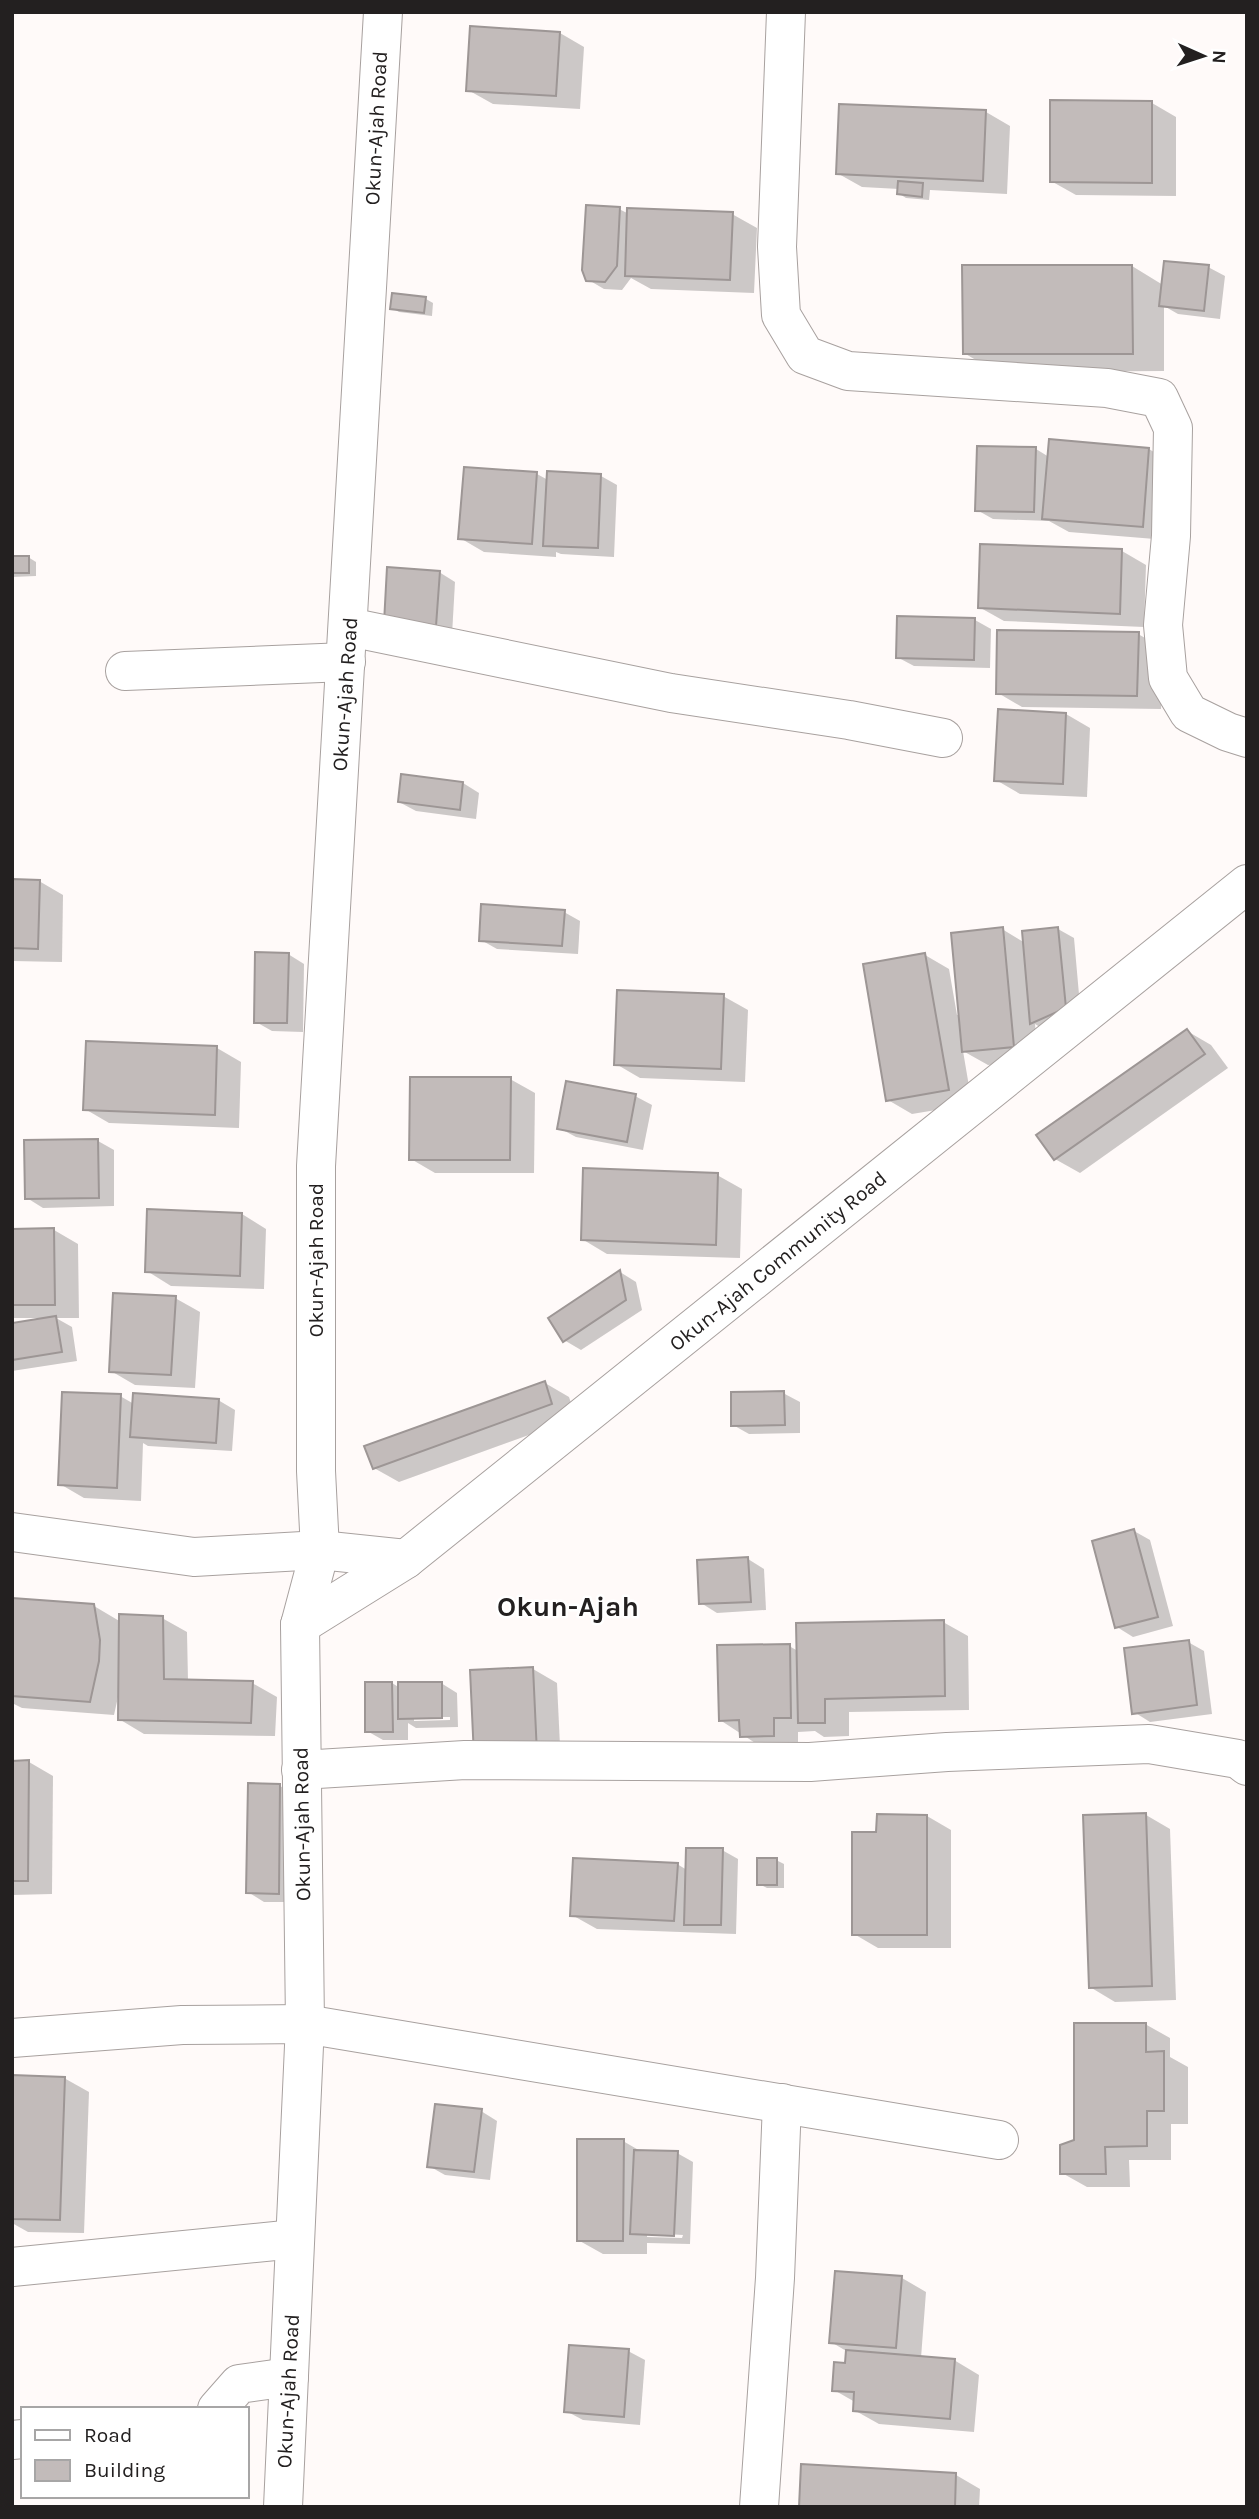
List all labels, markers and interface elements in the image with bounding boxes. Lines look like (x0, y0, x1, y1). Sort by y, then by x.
north arrow (1168, 21, 1238, 91)
text: N (1208, 49, 1230, 64)
street label: Okun-Ajah Road (360, 50, 392, 206)
street label: Okun-Ajah Road (328, 616, 362, 772)
street label: Okun-Ajah Community Road (665, 1166, 891, 1356)
street label: Okun-Ajah Road (304, 1183, 328, 1337)
district label: Okun-Ajah (497, 1590, 639, 1623)
street label: Okun-Ajah Road (289, 1747, 315, 1901)
street label: Okun-Ajah Road (272, 2313, 304, 2469)
legend (21, 2407, 248, 2498)
text: Road (84, 2423, 132, 2447)
text: Building (84, 2458, 165, 2482)

